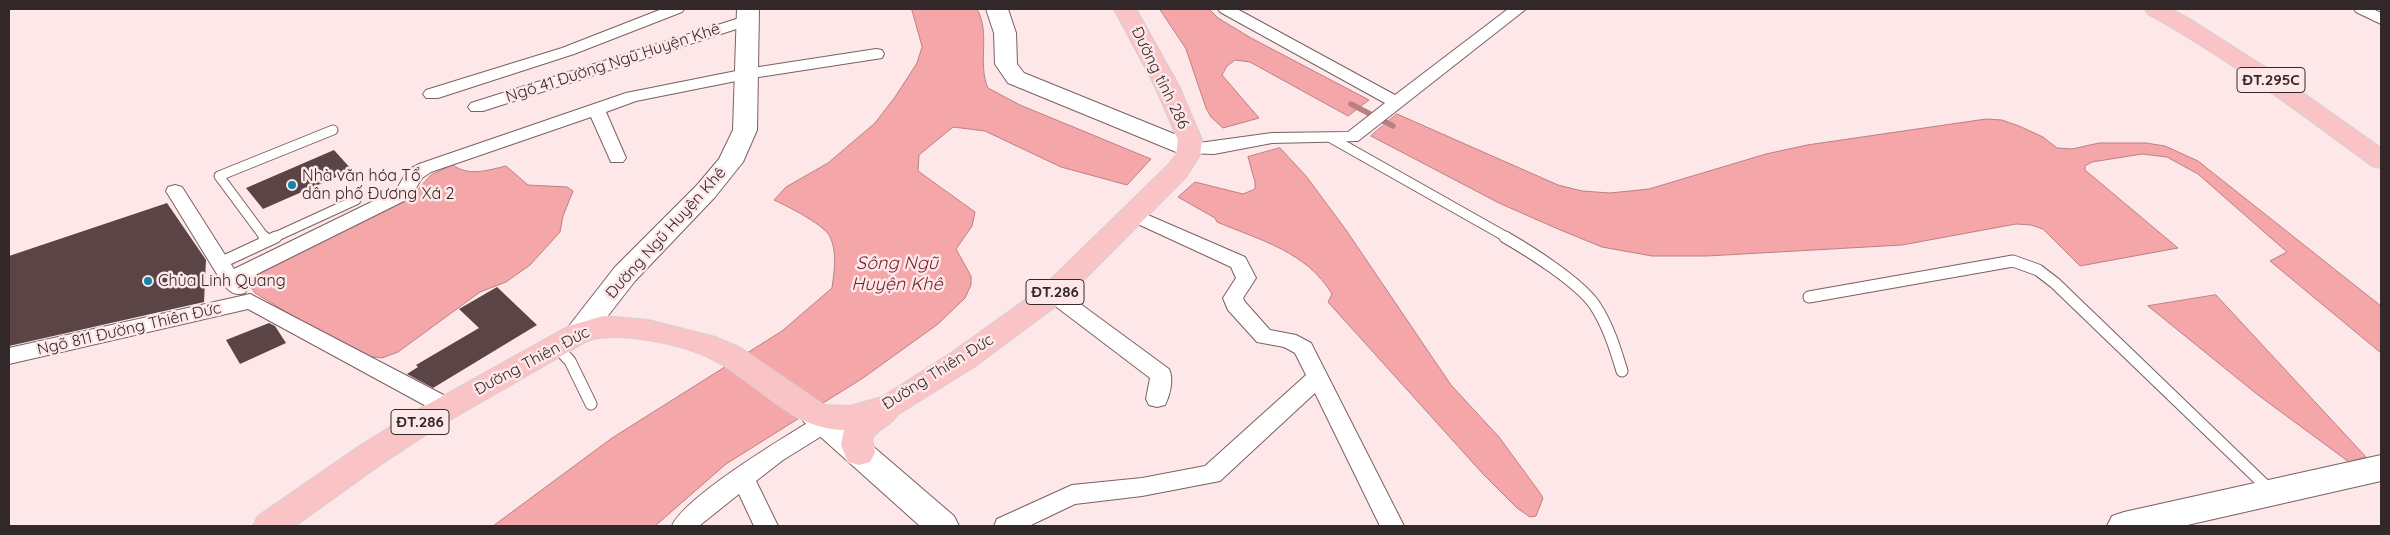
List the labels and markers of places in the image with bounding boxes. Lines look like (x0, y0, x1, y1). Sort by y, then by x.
place label: Nhà văn hóa Tổ dân phố Đương Xá 2 (302, 166, 454, 204)
marker: Nhà văn hóa Tổ dân phố Đương Xá 2 (286, 179, 298, 191)
place label: Chùa Linh Quang (158, 271, 286, 291)
marker: Chùa Linh Quang (142, 275, 154, 287)

